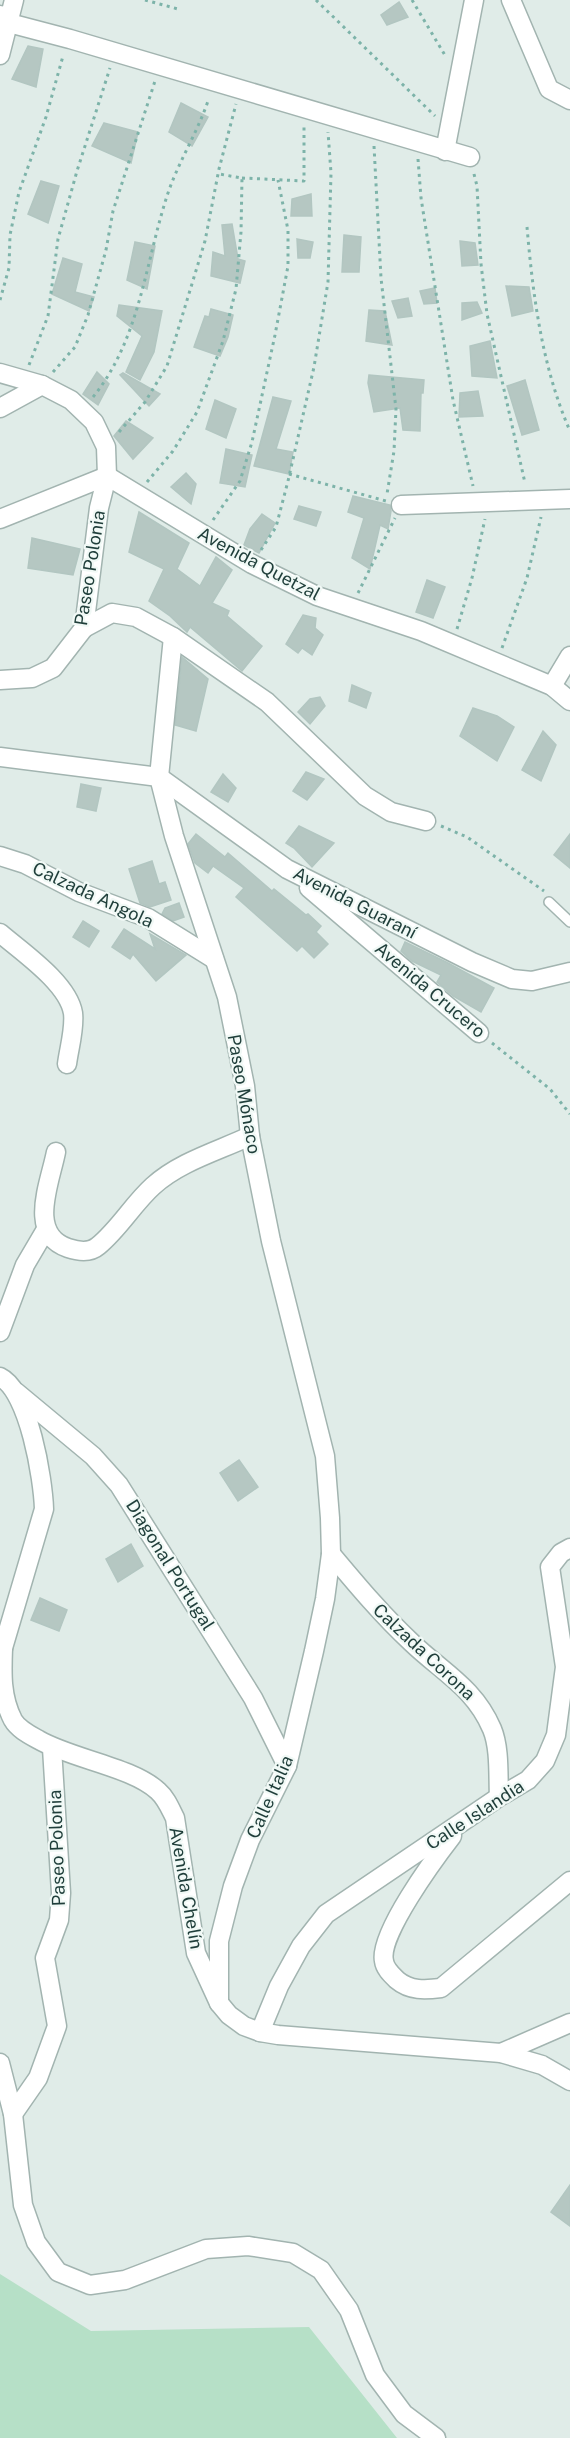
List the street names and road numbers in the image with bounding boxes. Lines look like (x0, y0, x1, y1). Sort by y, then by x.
street label: Paseo Polonia (70, 509, 109, 627)
street label: Avenida Quetzal (194, 522, 324, 605)
street label: Calzada Angola (29, 857, 157, 932)
street label: Avenida Guaraní (290, 862, 421, 943)
street label: Avenida Crucero (371, 937, 490, 1042)
street label: Paseo Mónaco (224, 1032, 265, 1155)
street label: Diagonal Portugal (122, 1496, 219, 1634)
street label: Calzada Corona (369, 1599, 480, 1704)
street label: Calle Italia (242, 1752, 297, 1842)
street label: Calle Islandia (422, 1775, 527, 1854)
street label: Paseo Polonia (44, 1790, 69, 1907)
street label: Avenida Chelín (165, 1825, 208, 1951)

